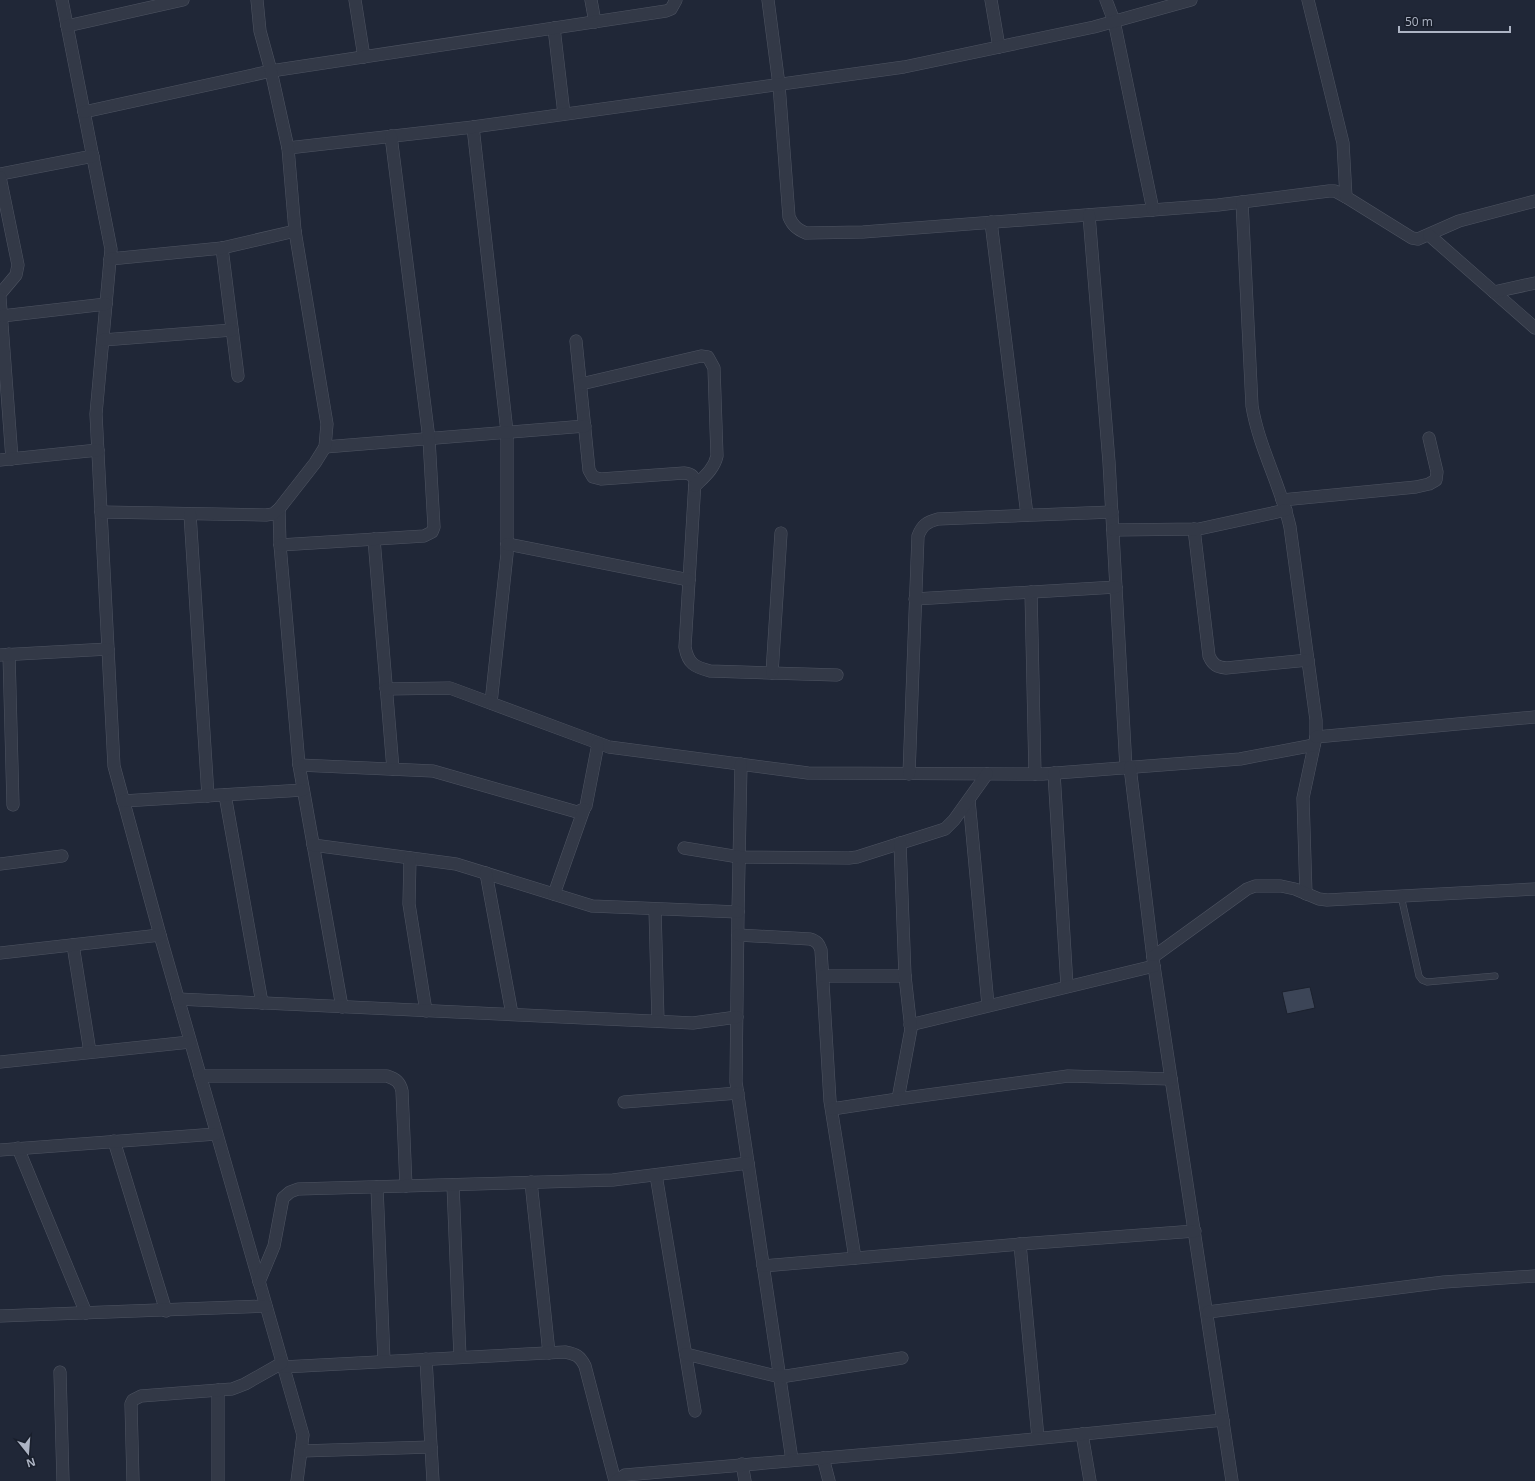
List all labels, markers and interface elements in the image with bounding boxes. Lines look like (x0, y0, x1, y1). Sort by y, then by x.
scale bar (1399, 8, 1510, 34)
text: 50 m (1405, 13, 1433, 30)
north arrow (8, 1433, 48, 1473)
text: N (25, 1455, 38, 1472)

